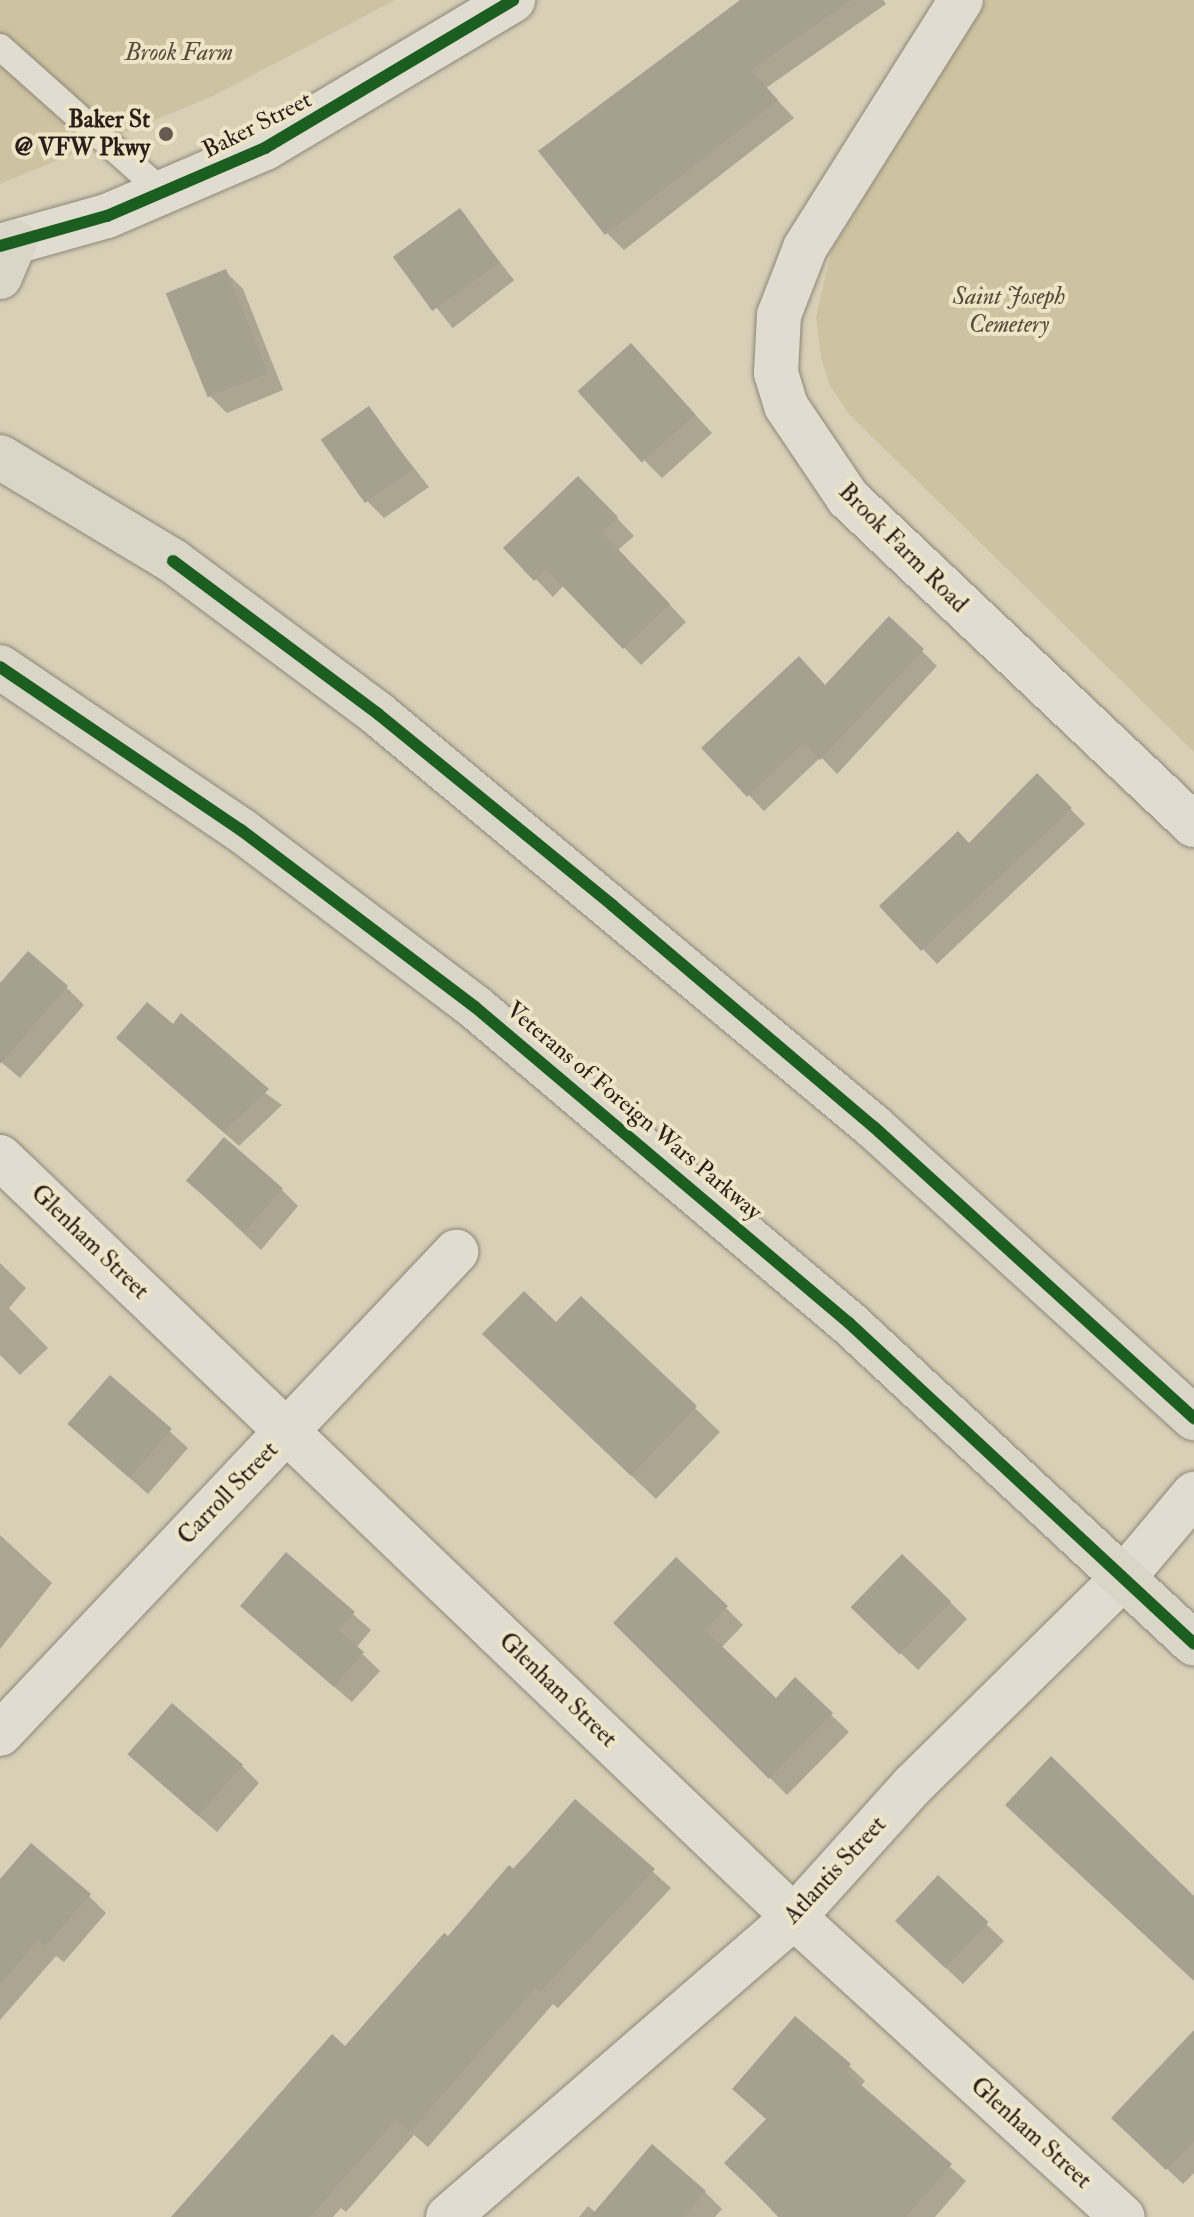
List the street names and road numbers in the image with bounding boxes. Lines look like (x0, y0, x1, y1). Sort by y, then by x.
street label: Baker Street (198, 85, 316, 165)
street label: Brook Farm Road (832, 477, 974, 619)
street label: Veterans of Foreign Wars Parkway (500, 996, 768, 1226)
street label: Glenham Street (25, 1179, 155, 1305)
street label: Carroll Street (172, 1436, 284, 1550)
street label: Glenham Street (493, 1627, 623, 1753)
street label: Atlantis Street (778, 1810, 892, 1930)
street label: Glenham Street (965, 2071, 1097, 2195)

